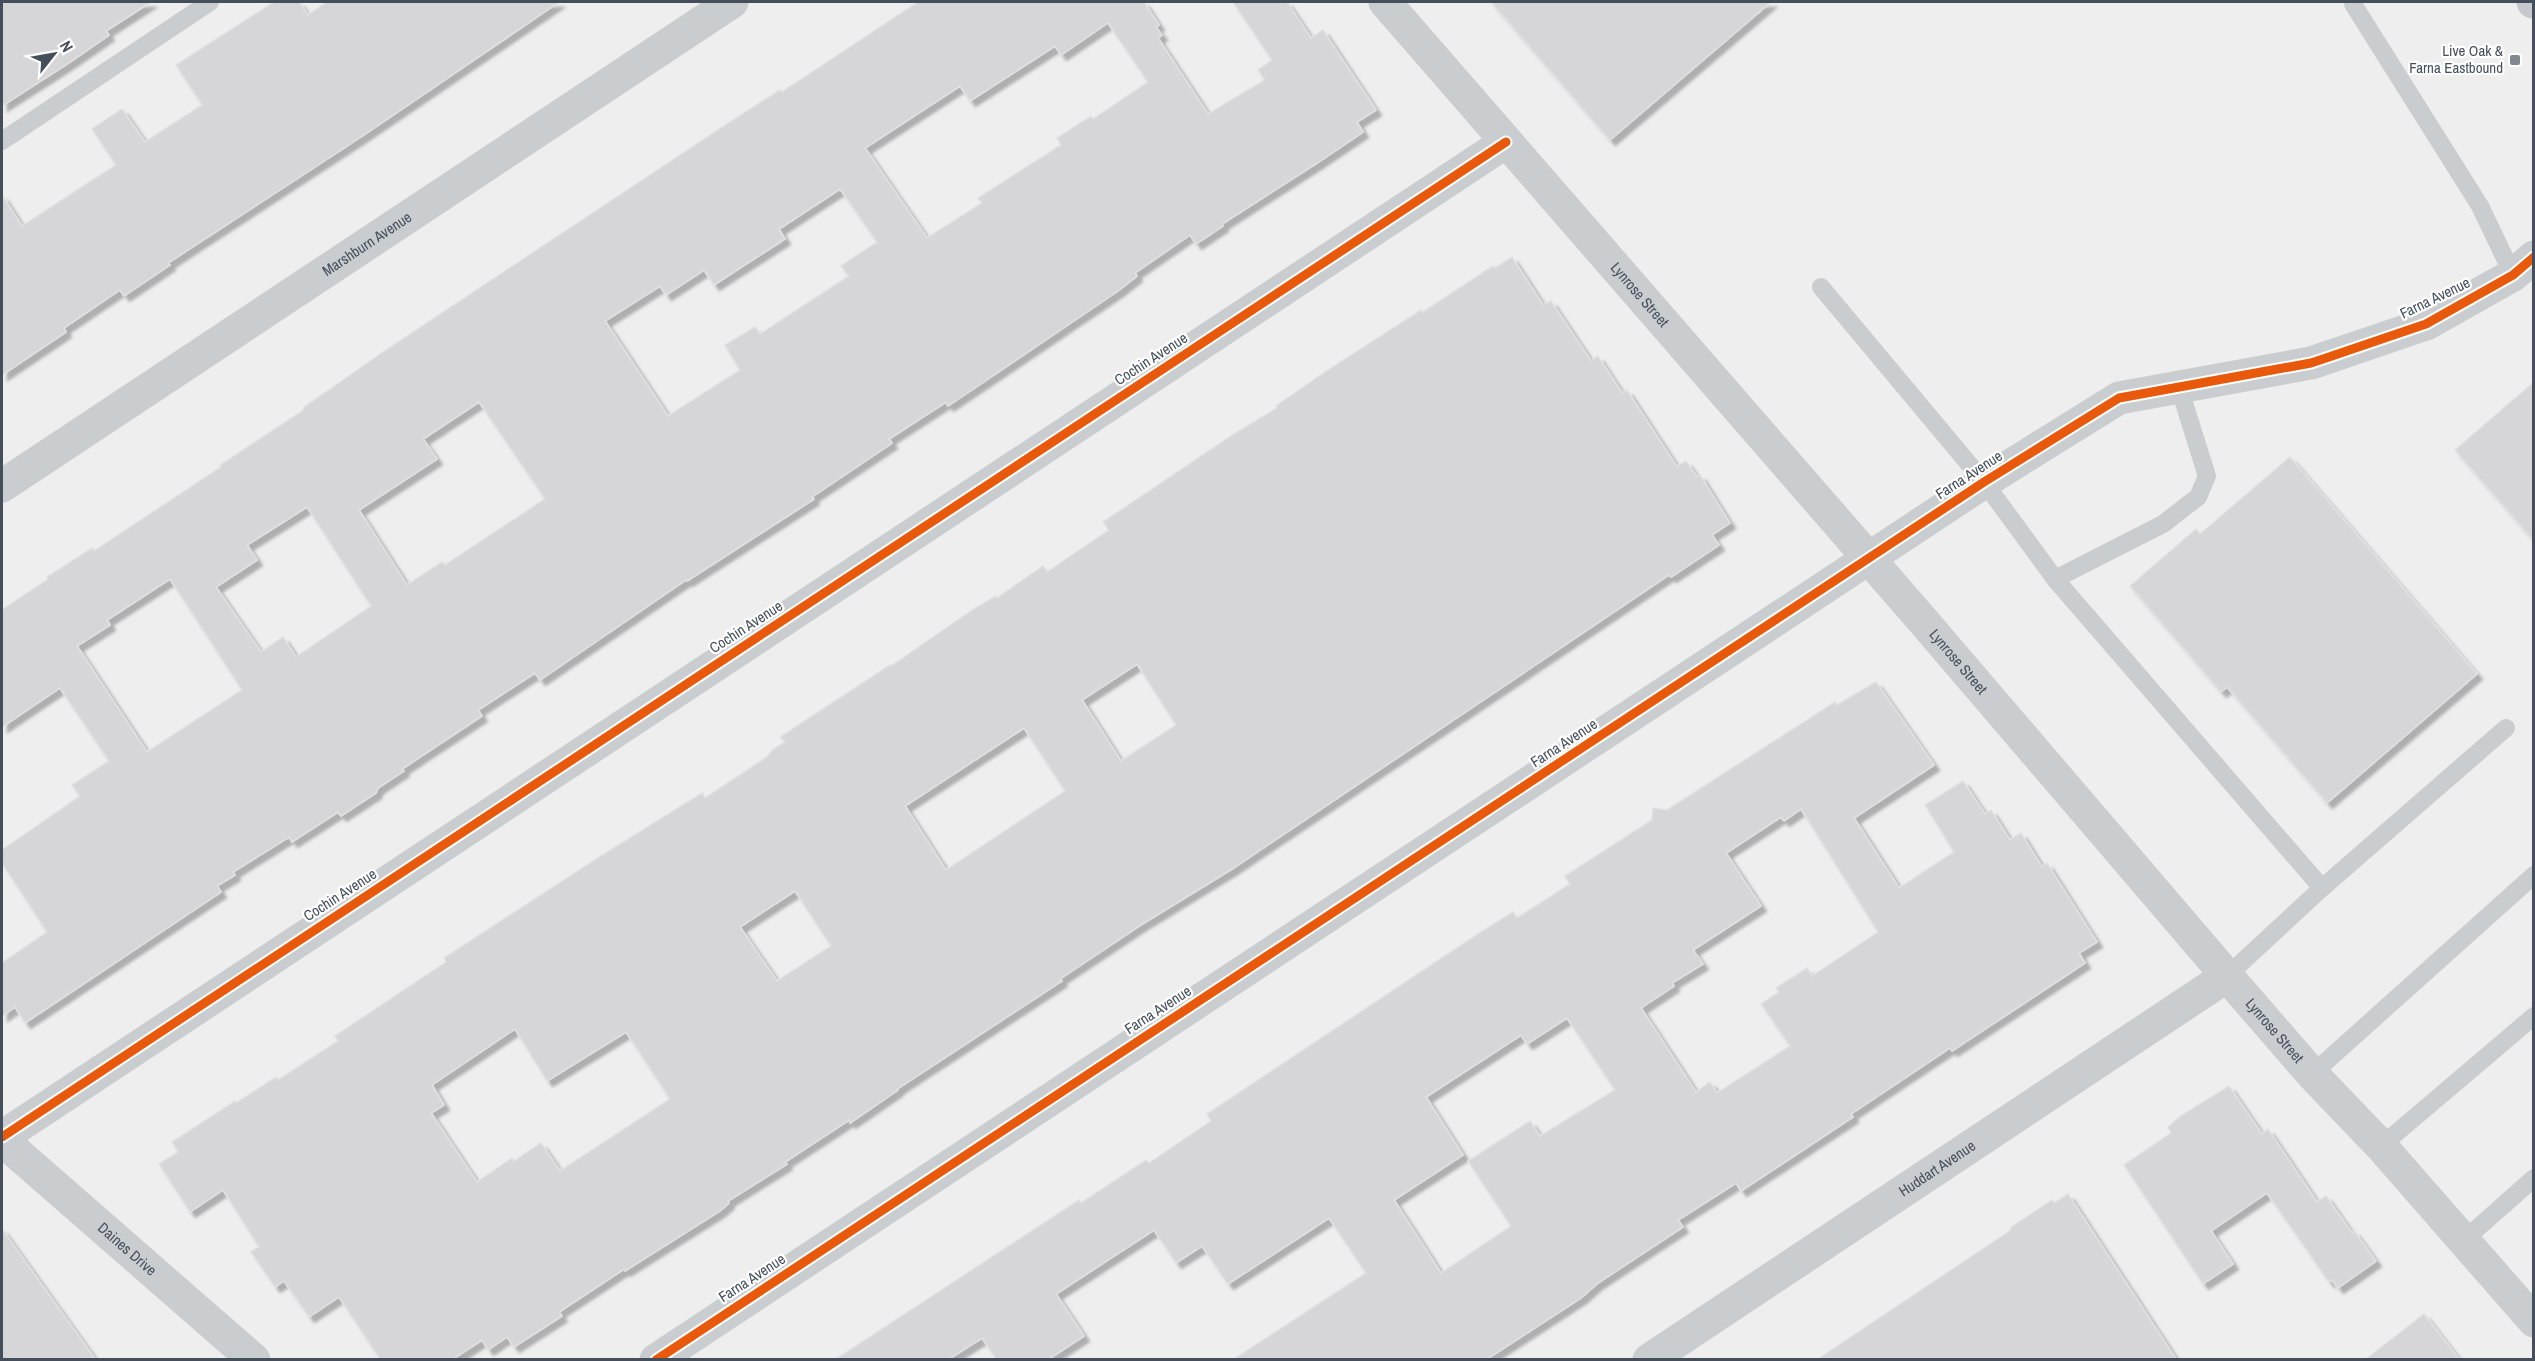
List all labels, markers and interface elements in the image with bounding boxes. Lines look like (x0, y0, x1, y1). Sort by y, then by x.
north arrow (24, 24, 84, 84)
text: N (55, 37, 79, 56)
place label: Live Oak & Farna Eastbound (2409, 40, 2504, 78)
marker: Live Oak & Farna Eastbound (2508, 53, 2522, 67)
street label: Marshburn Avenue (318, 206, 416, 281)
street label: Lynrose Street (1606, 258, 1674, 332)
street label: Farna Avenue (2396, 271, 2474, 324)
street label: Cochin Avenue (1110, 327, 1191, 390)
street label: Farna Avenue (1931, 445, 2006, 504)
street label: Cochin Avenue (705, 595, 786, 658)
street label: Lynrose Street (1925, 624, 1993, 699)
street label: Farna Avenue (1526, 713, 1601, 772)
street label: Cochin Avenue (299, 863, 380, 926)
street label: Farna Avenue (1120, 980, 1195, 1039)
street label: Lynrose Street (2241, 993, 2309, 1068)
street label: Huddart Avenue (1894, 1135, 1980, 1201)
street label: Daines Drive (93, 1217, 161, 1280)
street label: Farna Avenue (714, 1248, 789, 1307)

